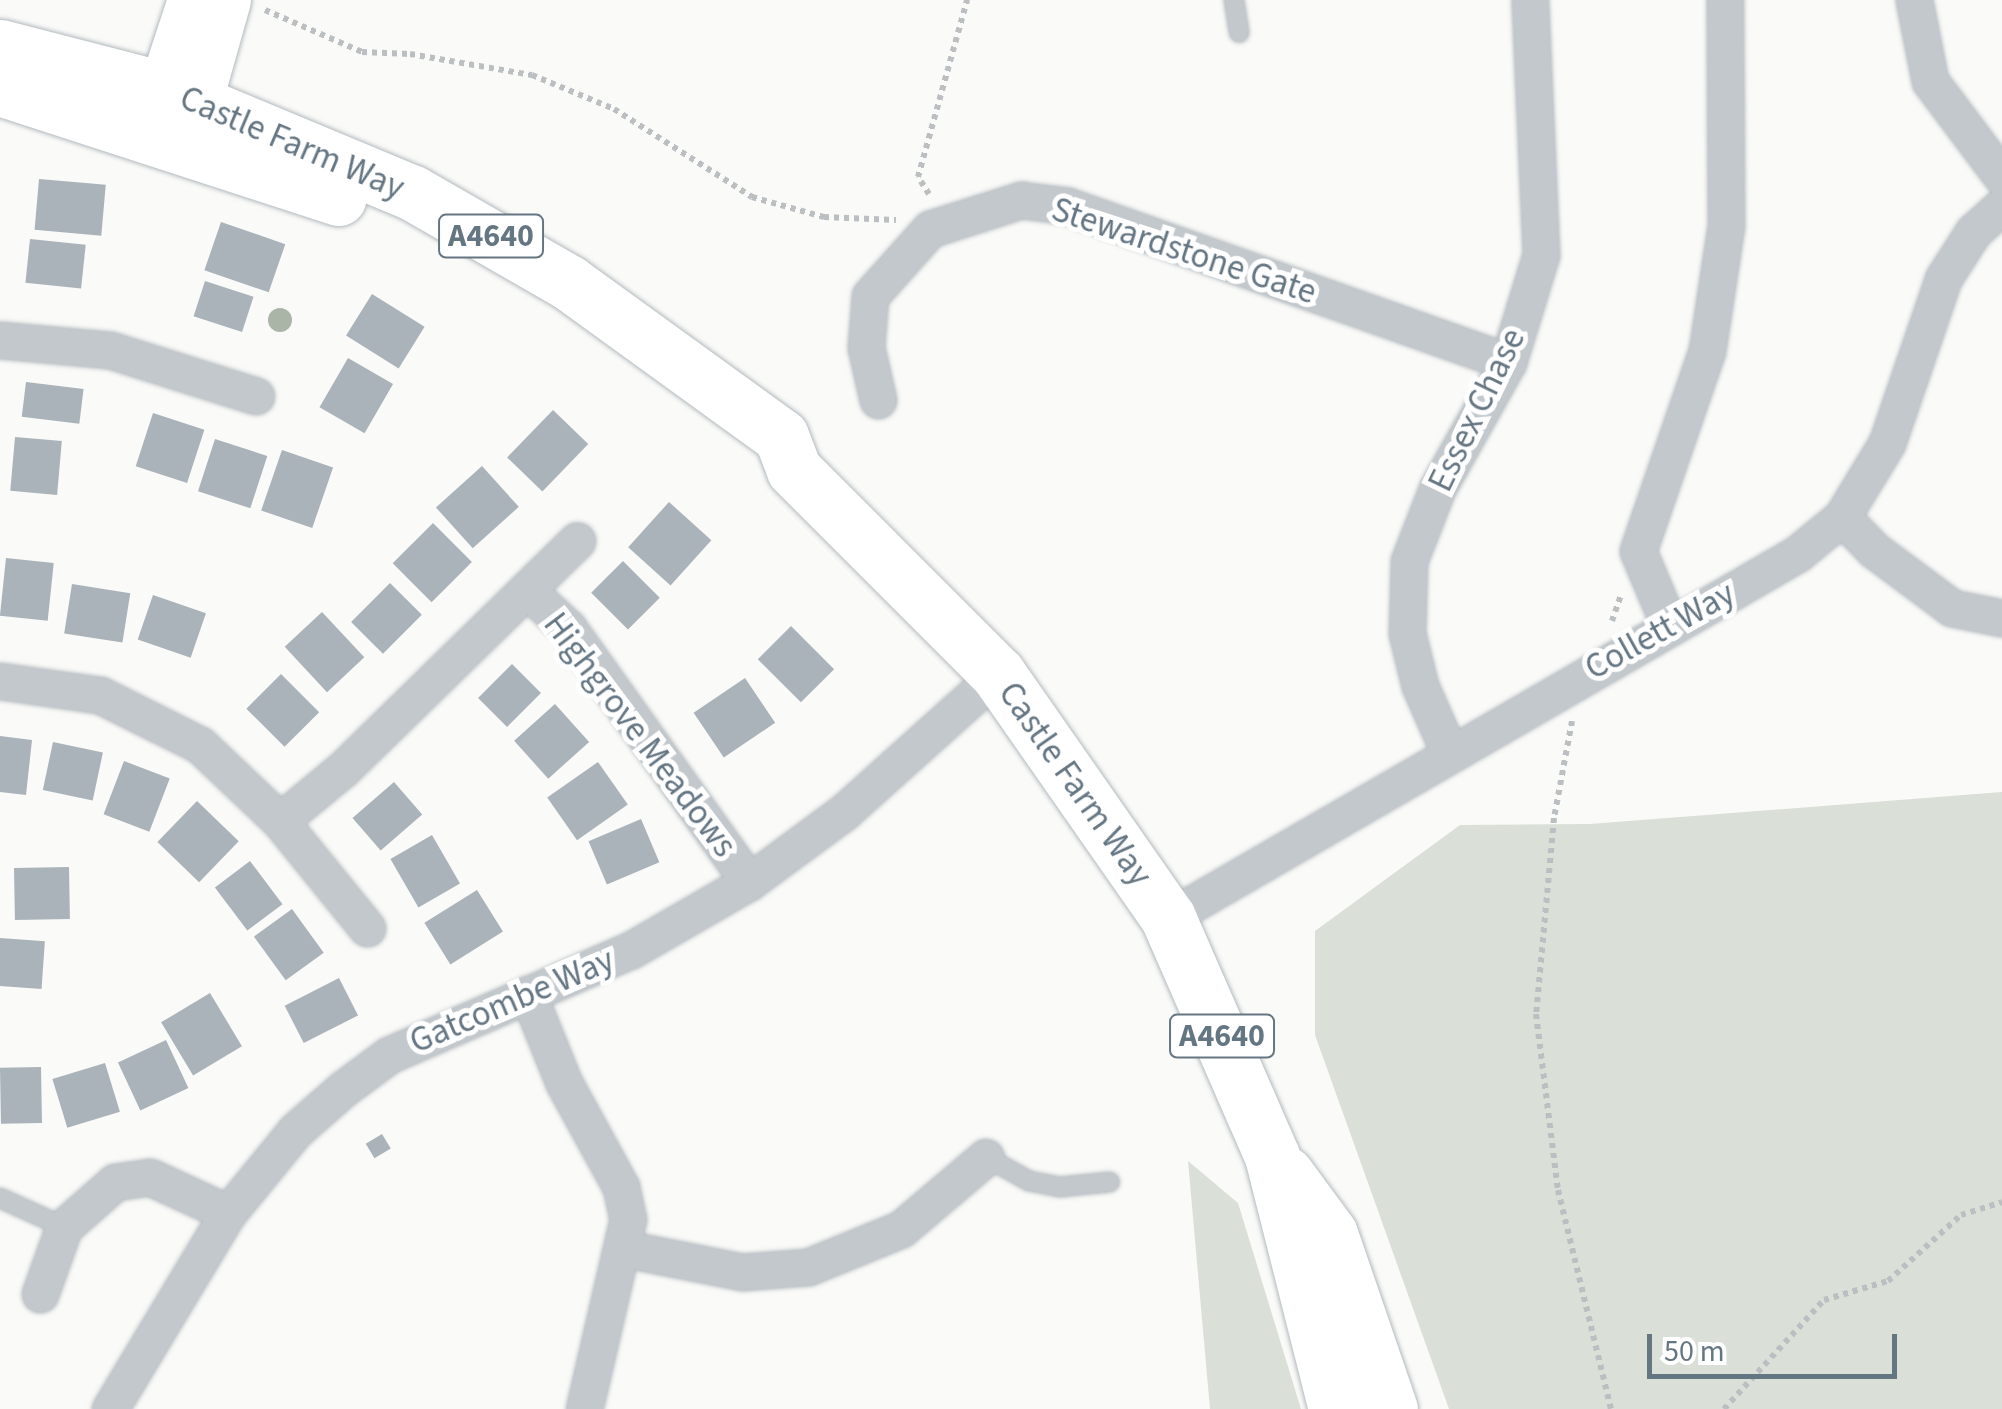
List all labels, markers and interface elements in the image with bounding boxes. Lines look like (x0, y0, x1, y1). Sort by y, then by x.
street label: Castle Farm Way (174, 77, 410, 209)
street label: Stewardstone Gate (1046, 188, 1322, 314)
road number: A4640 (436, 209, 546, 263)
street label: Essex Chase (1420, 322, 1534, 498)
street label: Collett Way (1578, 573, 1742, 689)
street label: Highgrove Meadows (534, 605, 746, 865)
street label: Castle Farm Way (989, 674, 1161, 894)
street label: Gatcombe Way (403, 939, 621, 1063)
road number: A4640 (1167, 1009, 1277, 1063)
scale bar (1652, 1314, 1902, 1376)
text: 50 m (1664, 1330, 1725, 1373)

